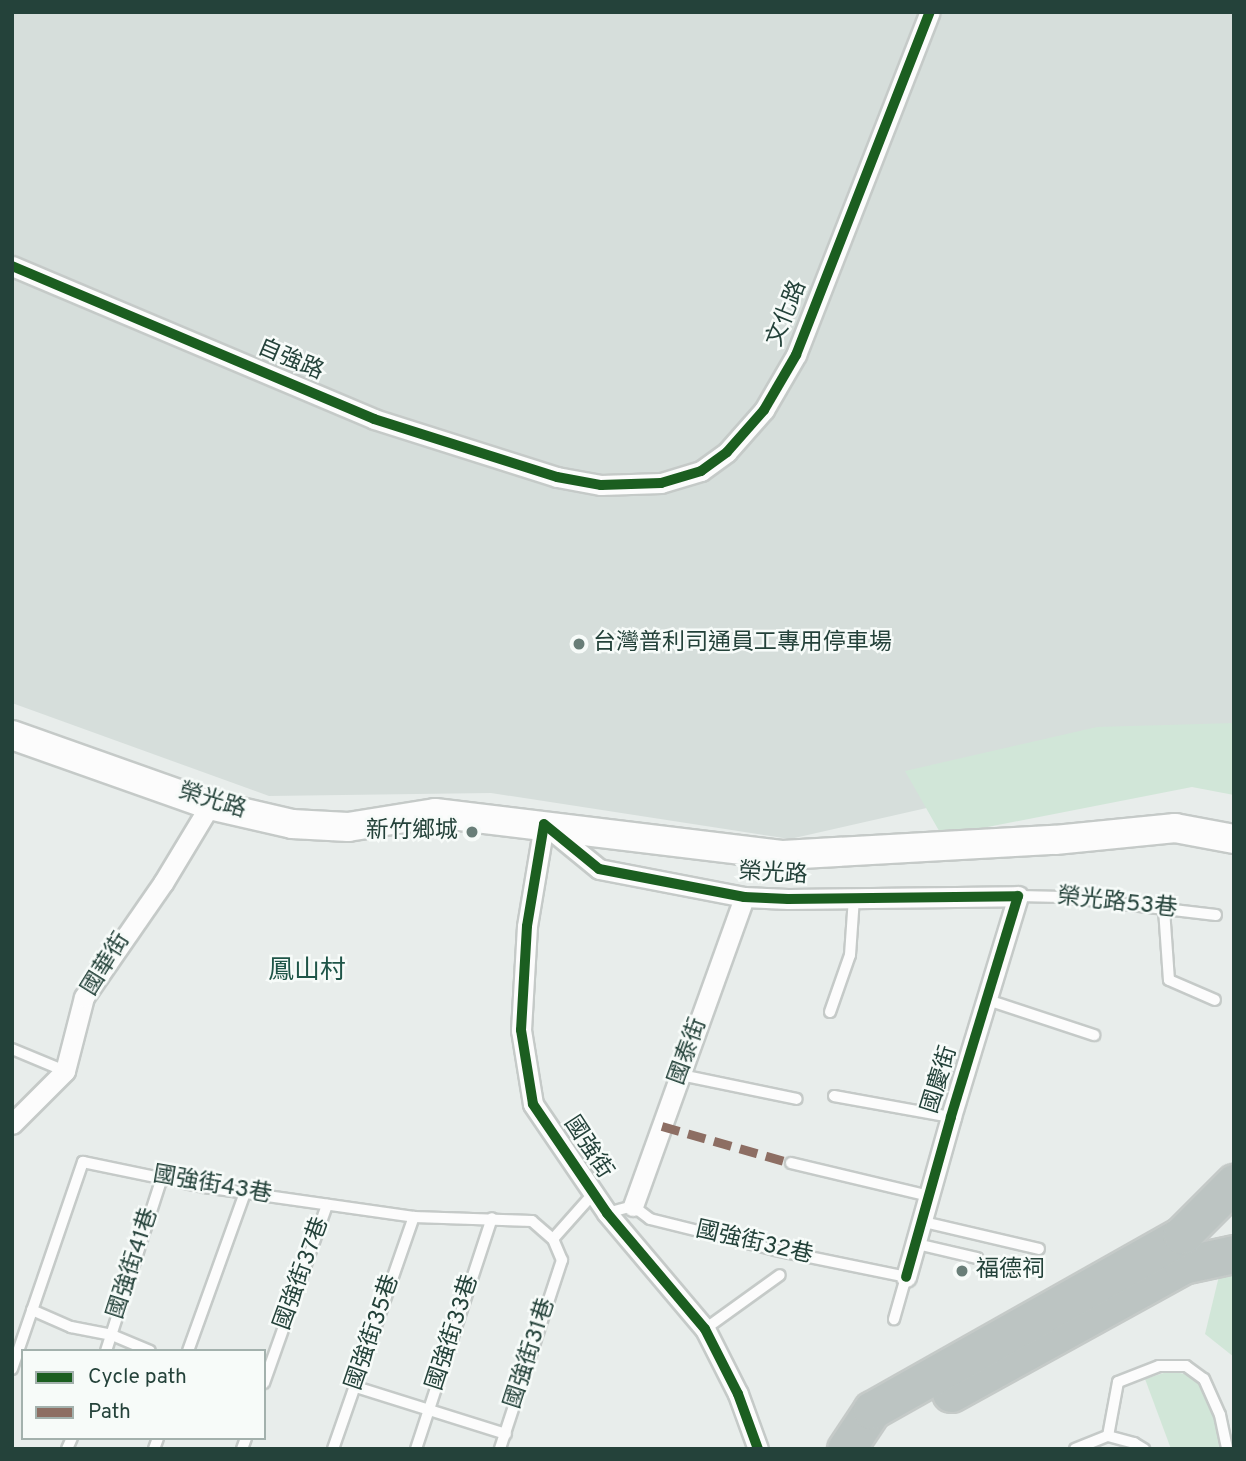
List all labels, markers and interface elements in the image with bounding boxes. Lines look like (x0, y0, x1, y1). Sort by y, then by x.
street label: 文化路 (762, 277, 814, 351)
street label: 自強路 (253, 335, 327, 387)
place label: 台灣普利司通員工專用停車場 (593, 630, 892, 658)
marker: 台灣普利司通員工專用停車場 (571, 636, 587, 652)
street label: 榮光路 (175, 779, 249, 825)
place label: 新竹鄉城 (366, 818, 458, 846)
marker: 新竹鄉城 (464, 824, 480, 840)
street label: 榮光路 (738, 859, 808, 891)
street label: 榮光路53巷 (1056, 884, 1178, 924)
street label: 國華街 (77, 928, 137, 1002)
district label: 鳳山村 (268, 956, 346, 988)
street label: 國泰街 (664, 1015, 714, 1089)
street label: 國慶街 (918, 1043, 964, 1117)
street label: 國強街 (557, 1112, 617, 1184)
street label: 國強街43巷 (150, 1162, 274, 1210)
street label: 國強街41巷 (103, 1205, 165, 1323)
street label: 國強街37巷 (270, 1214, 336, 1334)
street label: 國強街32巷 (693, 1217, 815, 1271)
place label: 福德祠 (976, 1257, 1045, 1285)
marker: 福德祠 (954, 1263, 970, 1279)
street label: 國強街35巷 (341, 1272, 407, 1394)
street label: 國強街33巷 (422, 1272, 486, 1394)
street label: 國強街31巷 (500, 1295, 562, 1413)
legend (21, 1349, 266, 1440)
text: Cycle path (88, 1364, 187, 1391)
text: Path (88, 1399, 131, 1426)

